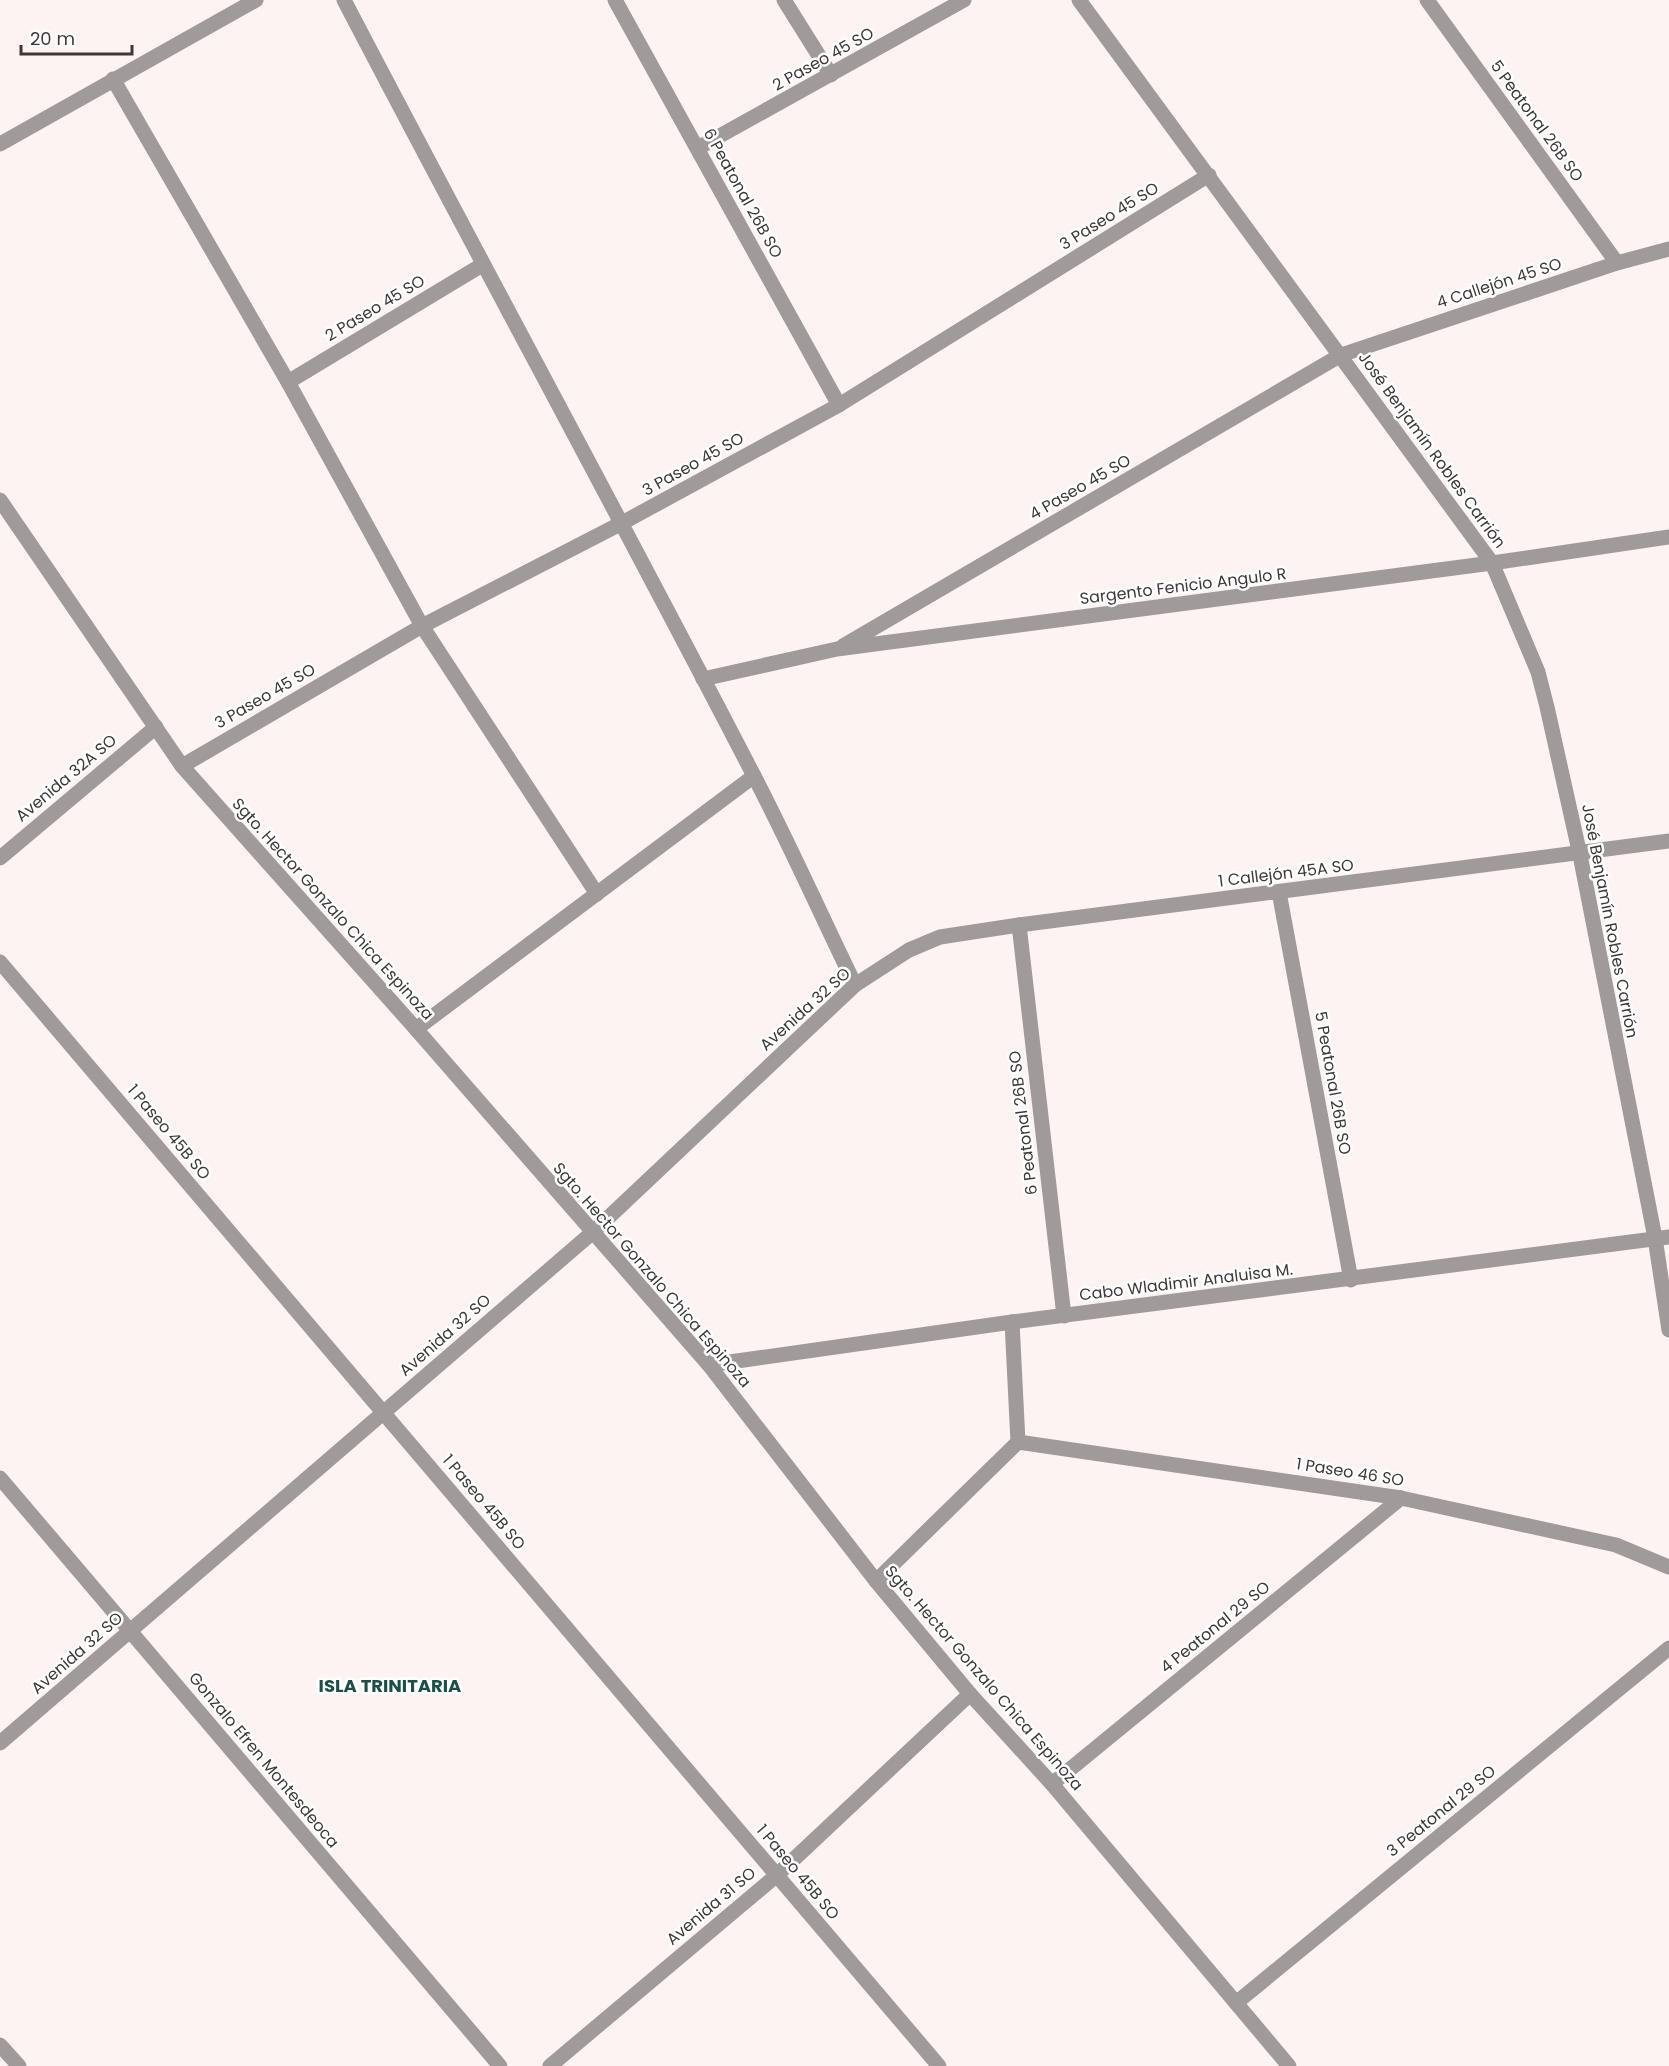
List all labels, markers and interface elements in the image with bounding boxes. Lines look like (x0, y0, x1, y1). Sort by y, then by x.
scale bar (21, 18, 132, 56)
street label: 2 Paseo 45 SO (768, 22, 878, 96)
text: 20 m (30, 26, 75, 51)
street label: 5 Peatonal 26B SO (1485, 56, 1589, 186)
street label: 6 Peatonal 26B SO (698, 124, 788, 262)
street label: 3 Paseo 45 SO (1055, 176, 1163, 256)
street label: 4 Callejón 45 SO (1433, 252, 1565, 314)
street label: 2 Paseo 45 SO (321, 269, 429, 347)
street label: José Benjamín Robles Carrión (1353, 347, 1511, 553)
street label: 3 Paseo 45 SO (638, 427, 748, 501)
street label: 4 Paseo 45 SO (1025, 449, 1135, 525)
street label: Sargento Fenicio Angulo R (1078, 562, 1288, 610)
street label: 3 Paseo 45 SO (210, 658, 320, 734)
street label: Avenida 32A SO (11, 729, 121, 827)
street label: Sgto. Hector Gonzalo Chica Espinoza (227, 793, 439, 1025)
street label: José Benjamín Robles Carrión (1576, 802, 1644, 1040)
street label: 1 Callejón 45A SO (1217, 853, 1355, 893)
street label: Avenida 32 SO (755, 962, 855, 1056)
street label: 5 Peatonal 26B SO (1309, 1010, 1357, 1156)
street label: 6 Peatonal 26B SO (1003, 1050, 1043, 1196)
street label: 1 Paseo 45B SO (122, 1079, 216, 1185)
street label: Sgto. Hector Gonzalo Chica Espinoza (548, 1157, 756, 1393)
street label: Cabo Wladimir Analuisa M. (1078, 1257, 1294, 1307)
street label: Avenida 32 SO (394, 1289, 496, 1381)
street label: 1 Paseo 45B SO (437, 1449, 531, 1555)
street label: 1 Paseo 46 SO (1295, 1452, 1405, 1492)
street label: Sgto. Hector Gonzalo Chica Espinoza (880, 1560, 1088, 1796)
street label: 4 Peatonal 29 SO (1155, 1576, 1275, 1678)
street label: Avenida 32 SO (26, 1607, 128, 1699)
street label: Gonzalo Efren Montesdeoca (183, 1667, 345, 1853)
district label: ISLA TRINITARIA (319, 1673, 461, 1698)
street label: 3 Peatonal 29 SO (1381, 1760, 1501, 1862)
street label: 1 Paseo 45B SO (751, 1819, 845, 1925)
street label: Avenida 31 SO (661, 1862, 761, 1950)

